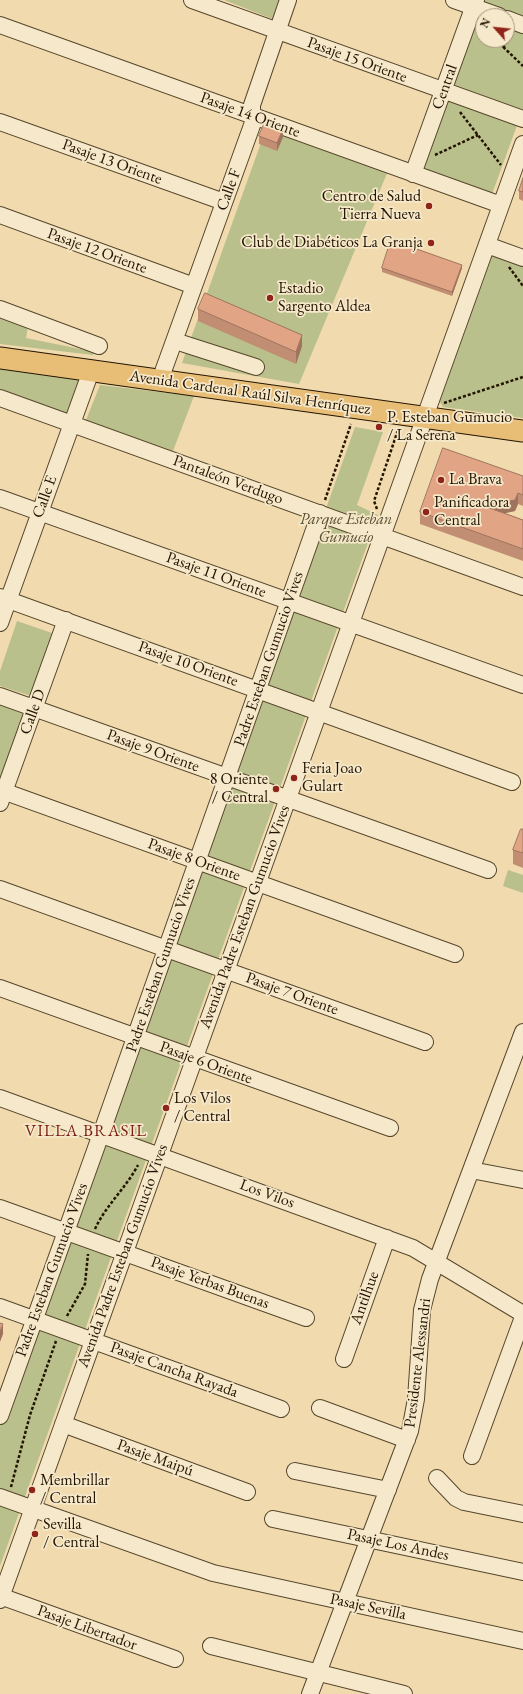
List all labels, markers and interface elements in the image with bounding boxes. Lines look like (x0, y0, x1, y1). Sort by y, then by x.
north arrow (475, 8, 515, 48)
text: N (477, 16, 493, 30)
street label: Pasaje 15 Oriente (304, 33, 410, 87)
street label: Central (428, 62, 462, 112)
street label: Pasaje 14 Oriente (197, 88, 303, 142)
street label: Pasaje 13 Oriente (59, 135, 165, 189)
street label: Calle F (213, 166, 245, 214)
place label: Centro de Salud Tierra Nueva (322, 187, 421, 225)
marker: Centro de Salud Tierra Nueva (424, 201, 434, 211)
street label: Pasaje 12 Oriente (44, 224, 150, 278)
place label: Club de Diabéticos La Granja (241, 233, 423, 253)
marker: Club de Diabéticos La Granja (426, 238, 436, 248)
place label: Estadio Sargento Aldea (278, 279, 371, 317)
marker: Estadio Sargento Aldea (265, 293, 275, 303)
street label: Avenida Cardenal Raúl Silva Henríquez (128, 367, 372, 419)
place label: P. Esteban Gumucio / La Serena (387, 408, 512, 446)
marker: P. Esteban Gumucio / La Serena (374, 422, 384, 432)
street label: Pantaleón Verdugo (170, 451, 286, 509)
place label: La Brava (449, 470, 502, 490)
street label: Calle E (28, 473, 62, 521)
marker: La Brava (436, 475, 446, 485)
place label: Panificadora Central (434, 493, 509, 531)
marker: Panificadora Central (421, 507, 431, 517)
park label: Parque Esteban Gumucio (300, 510, 392, 548)
street label: Pasaje 11 Oriente (163, 548, 269, 602)
street label: Padre Esteban Gumucio Vives (230, 569, 308, 749)
street label: Pasaje 10 Oriente (135, 637, 241, 691)
street label: Calle D (16, 687, 50, 737)
street label: Pasaje 9 Oriente (104, 725, 202, 777)
place label: Feria Joao Gulart (302, 759, 362, 797)
place label: 8 Oriente / Central (210, 770, 268, 808)
marker: Feria Joao Gulart (289, 773, 299, 783)
marker: 8 Oriente / Central (271, 784, 281, 794)
street label: Avenida Padre Esteban Gumucio Vives (196, 803, 294, 1031)
street label: Pasaje 8 Oriente (145, 834, 243, 886)
street label: Padre Esteban Gumucio Vives (122, 875, 200, 1055)
street label: Pasaje 7 Oriente (243, 968, 341, 1020)
street label: Pasaje 6 Oriente (157, 1037, 255, 1089)
place label: Los Vilos / Central (174, 1089, 231, 1127)
marker: Los Vilos / Central (161, 1103, 171, 1113)
district label: VILLA BRASIL (25, 1121, 147, 1141)
street label: Avenida Padre Esteban Gumucio Vives (74, 1142, 172, 1370)
street label: Los Vilos (237, 1175, 297, 1213)
street label: Padre Esteban Gumucio Vives (12, 1180, 92, 1360)
street label: Pasaje Yerbas Buenas (148, 1253, 272, 1313)
street label: Antilhue (347, 1269, 383, 1327)
street label: Presidente Alessandri (401, 1297, 435, 1429)
street label: Pasaje Cancha Rayada (107, 1338, 241, 1402)
street label: Pasaje Maipú (114, 1435, 196, 1481)
place label: Membrillar / Central (40, 1471, 110, 1509)
marker: Membrillar / Central (27, 1485, 37, 1495)
place label: Sevilla / Central (43, 1515, 99, 1553)
street label: Pasaje Los Andes (345, 1525, 451, 1565)
marker: Sevilla / Central (30, 1529, 40, 1539)
street label: Pasaje Sevilla (328, 1590, 408, 1624)
street label: Pasaje Libertador (35, 1601, 139, 1655)

